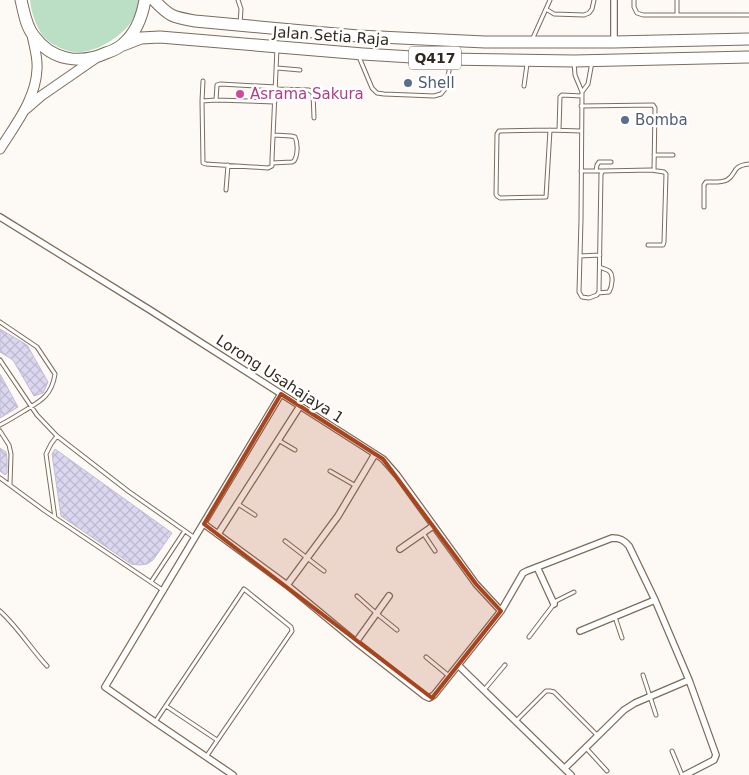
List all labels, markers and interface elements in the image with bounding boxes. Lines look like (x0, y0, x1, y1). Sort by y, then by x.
street label: Jalan Setia Raja (271, 23, 390, 49)
road number: Q417 (409, 46, 461, 70)
place label: Shell (418, 74, 455, 92)
marker: Shell (402, 77, 414, 89)
place label: Asrama Sakura (250, 85, 364, 103)
marker: Asrama Sakura (234, 88, 246, 100)
place label: Bomba (635, 111, 688, 129)
marker: Bomba (619, 114, 631, 126)
street label: Lorong Usahajaya 1 (213, 331, 347, 427)

